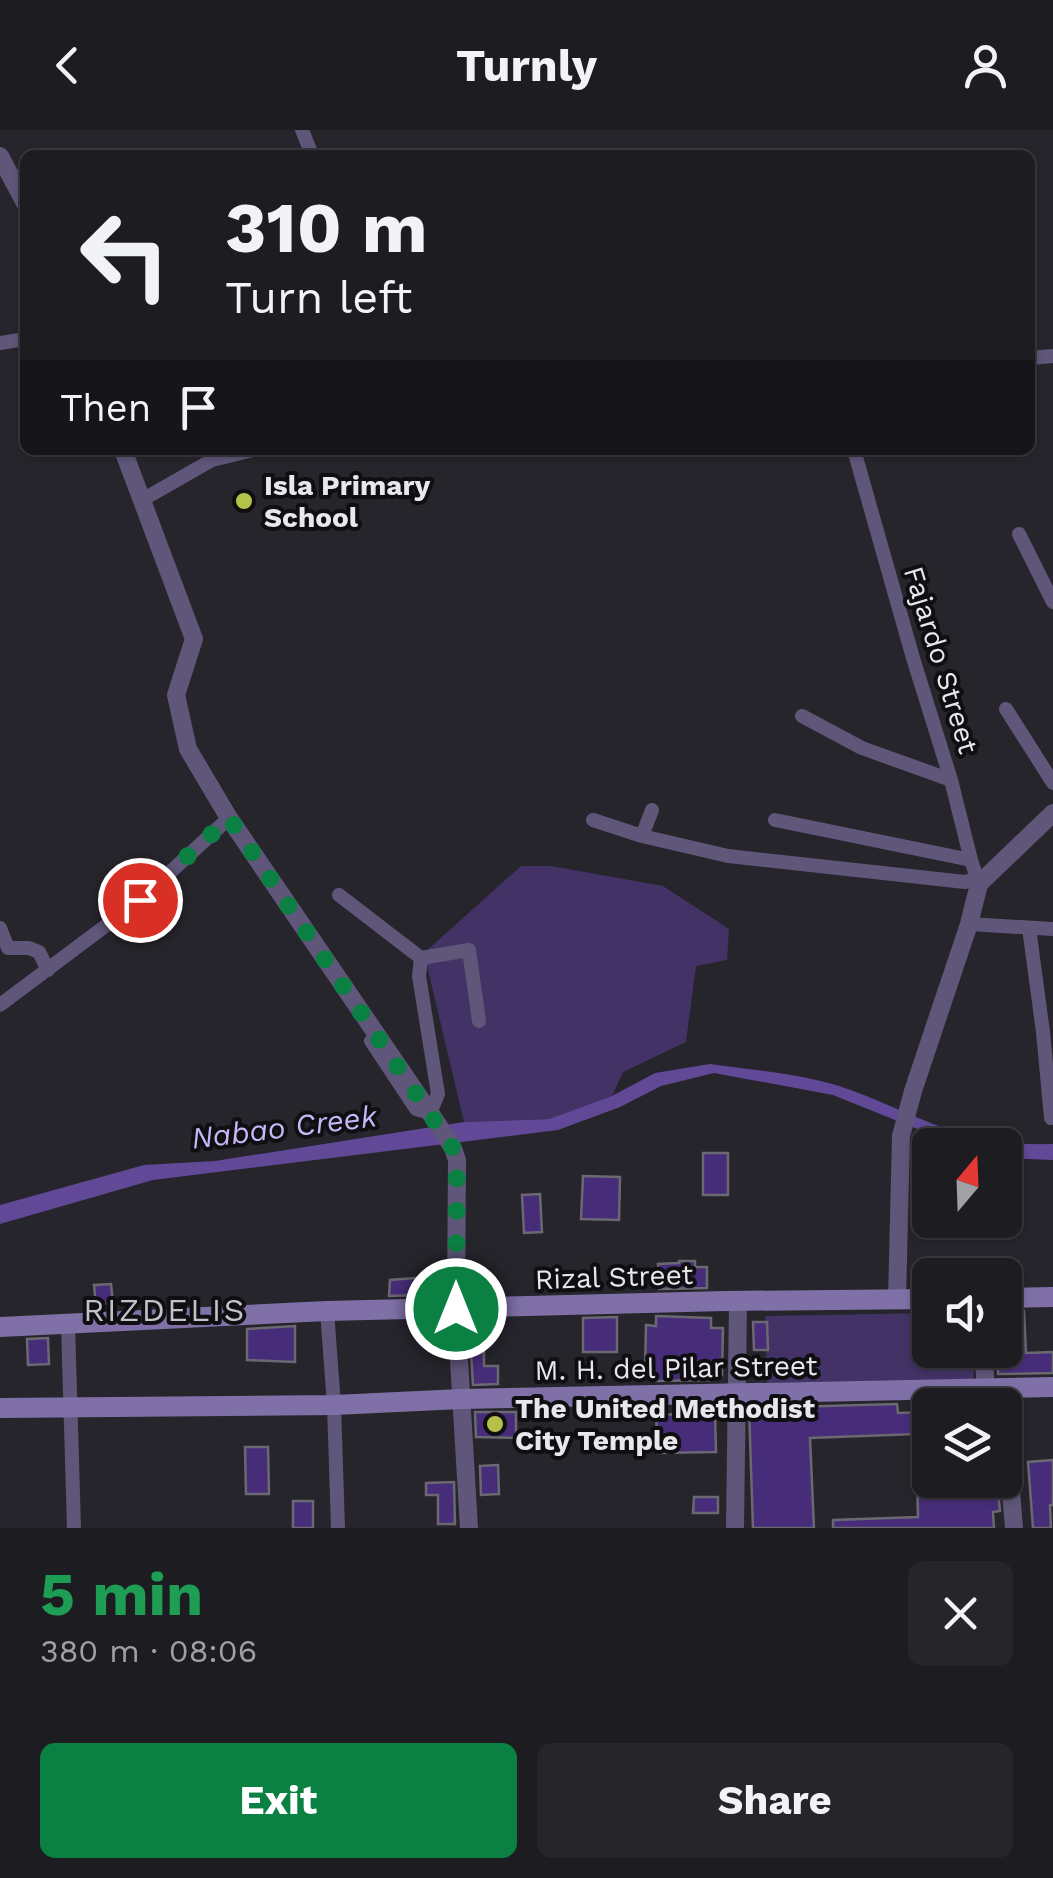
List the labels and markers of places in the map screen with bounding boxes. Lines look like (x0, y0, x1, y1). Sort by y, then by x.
place label: Isla Primary School (264, 469, 431, 534)
marker: Isla Primary School (233, 490, 255, 512)
pin (98, 858, 183, 943)
place label: The United Methodist City Temple (515, 1392, 815, 1457)
marker: The United Methodist City Temple (484, 1413, 506, 1435)

